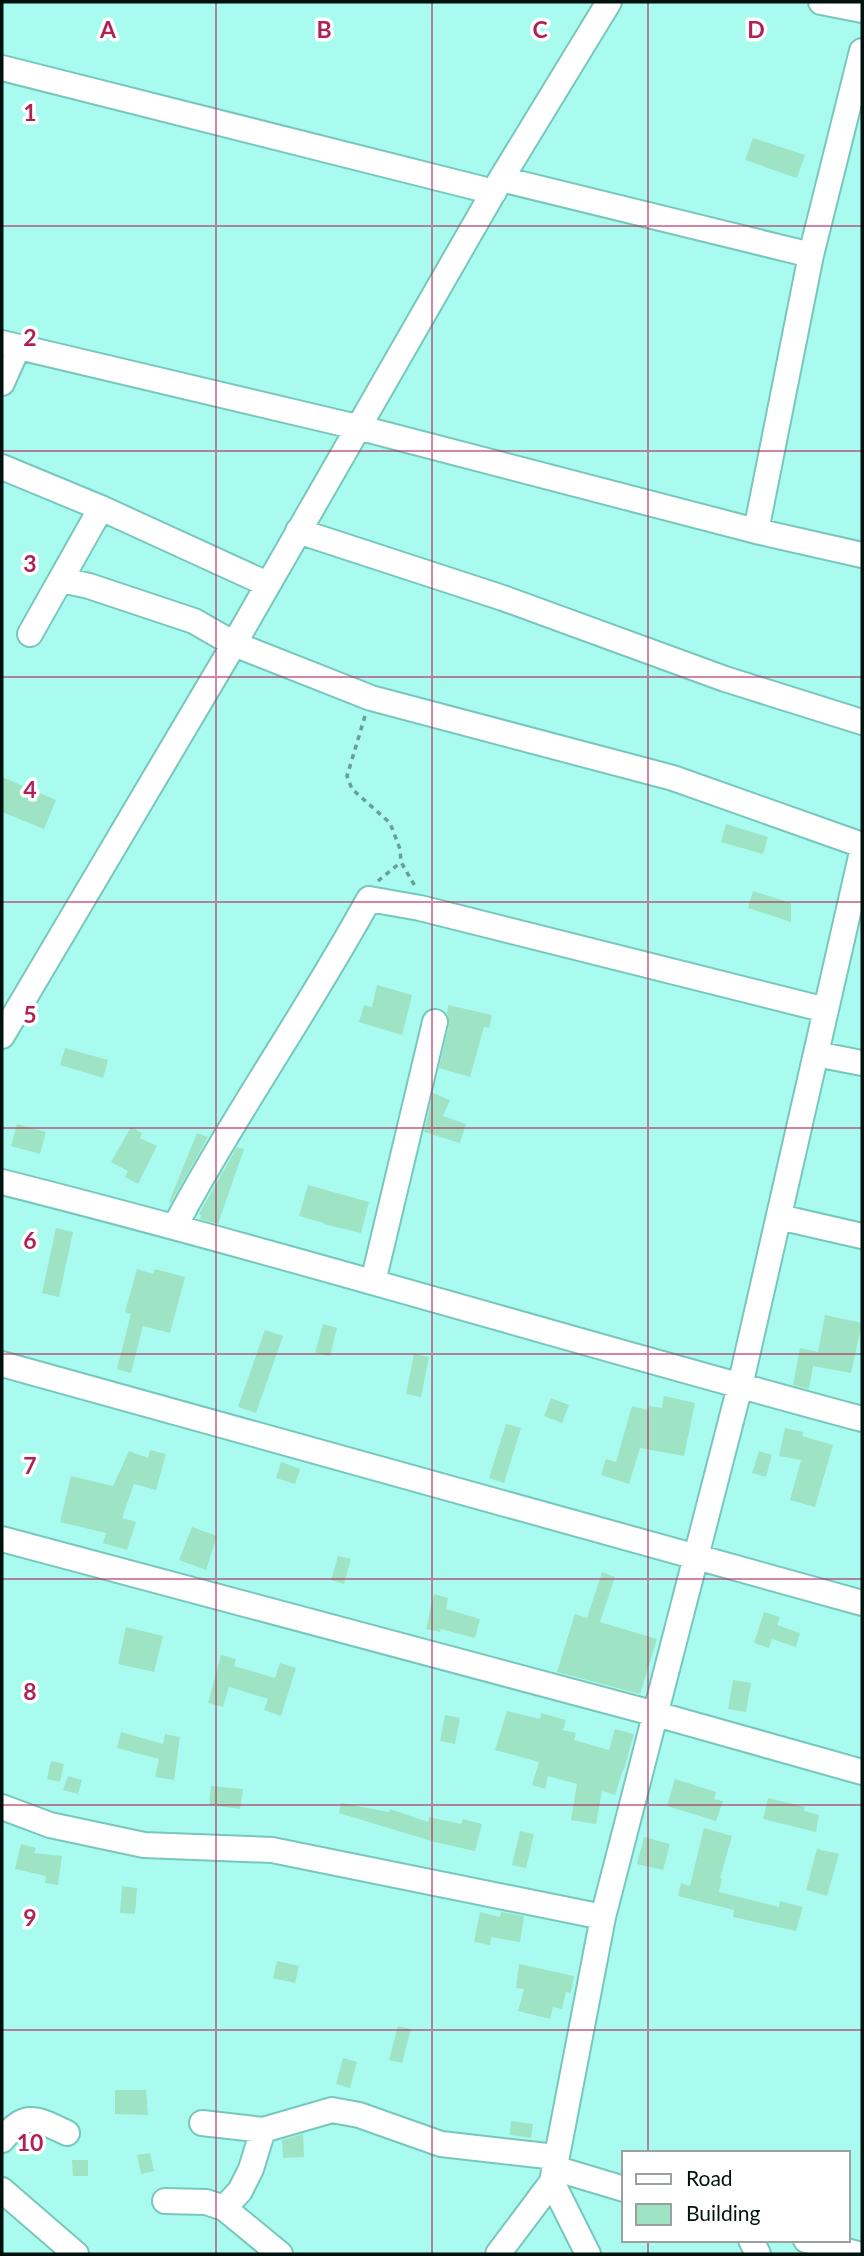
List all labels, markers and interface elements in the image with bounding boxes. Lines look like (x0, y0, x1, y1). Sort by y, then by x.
text: A (99, 15, 117, 43)
text: B (316, 15, 332, 43)
text: C (532, 15, 548, 43)
text: D (747, 15, 765, 43)
text: 1 (23, 98, 37, 126)
text: 2 (23, 323, 37, 351)
text: 3 (23, 549, 37, 577)
text: 4 (23, 775, 37, 803)
text: 5 (23, 1000, 37, 1028)
text: 6 (23, 1226, 37, 1254)
text: 7 (23, 1451, 37, 1479)
text: 8 (23, 1677, 37, 1705)
text: 9 (23, 1903, 37, 1931)
text: 10 (17, 2128, 43, 2156)
legend (622, 2151, 850, 2242)
text: Road (686, 2165, 733, 2190)
text: Building (686, 2200, 761, 2225)

